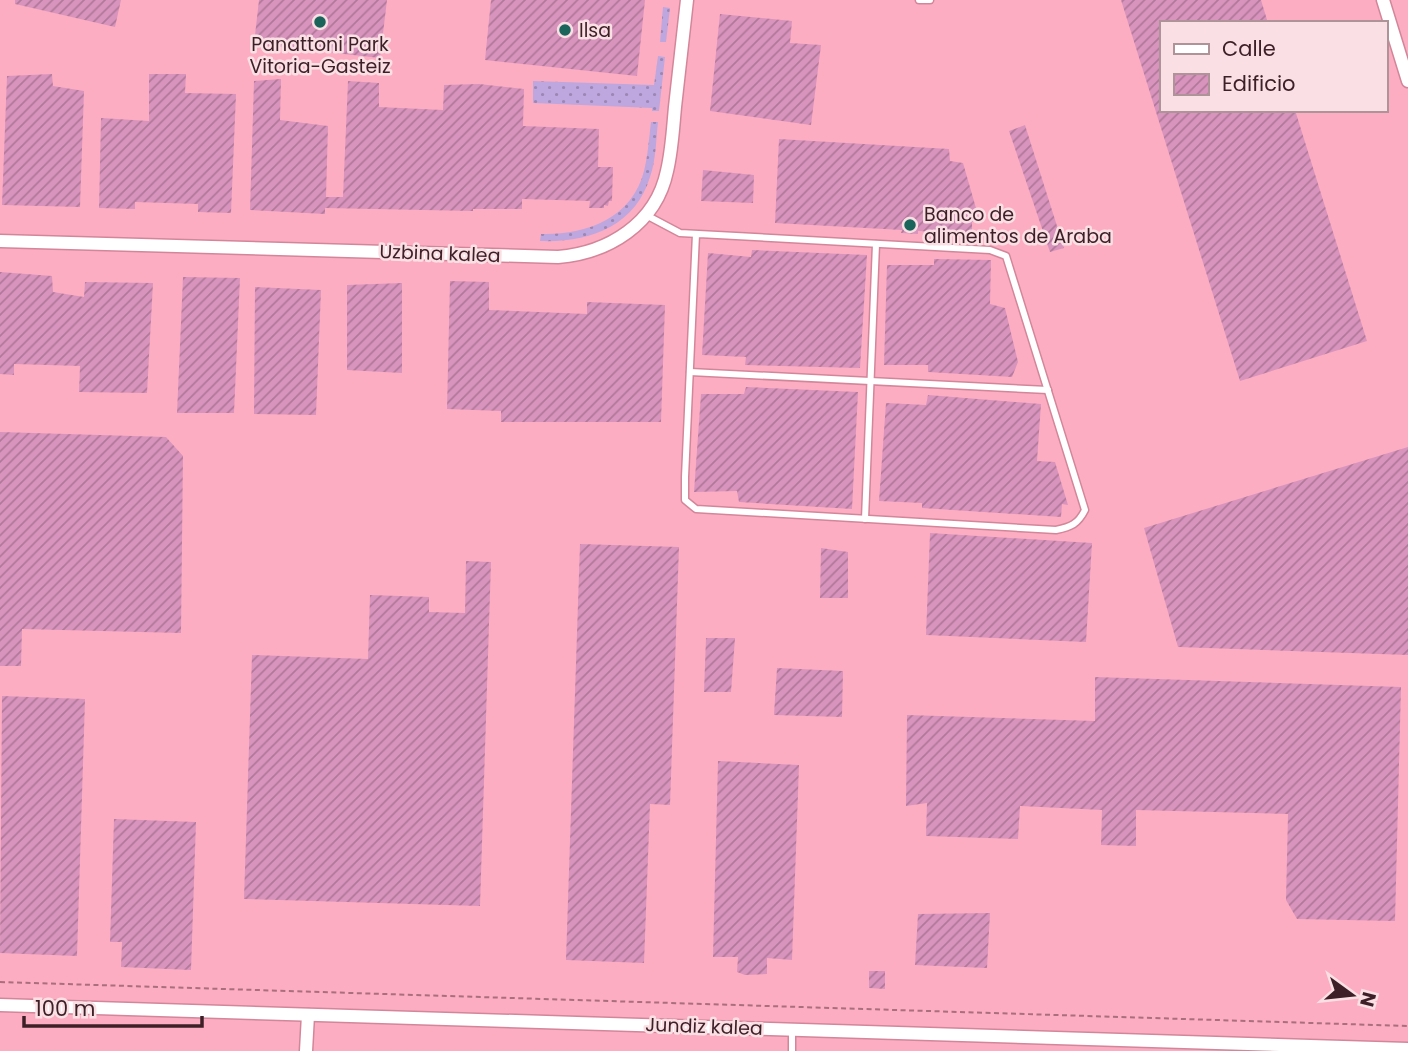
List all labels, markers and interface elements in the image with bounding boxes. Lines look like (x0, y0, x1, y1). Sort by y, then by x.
marker: Panattoni Park Vitoria-Gasteiz (312, 14, 328, 30)
place label: Ilsa (579, 17, 611, 44)
legend (1160, 21, 1387, 112)
marker: Ilsa (557, 22, 573, 38)
place label: Panattoni Park Vitoria-Gasteiz (249, 31, 391, 80)
text: Calle (1222, 34, 1276, 63)
text: Edificio (1222, 69, 1296, 98)
place label: Banco de alimentos de Araba (924, 201, 1112, 250)
marker: Banco de alimentos de Araba (902, 217, 918, 233)
street label: Uzbina kalea (379, 238, 501, 269)
north arrow (1317, 960, 1387, 1030)
scale bar (24, 984, 203, 1028)
text: N (1353, 989, 1383, 1010)
text: 100 m (35, 994, 95, 1023)
street label: Jundiz kalea (645, 1011, 763, 1042)

